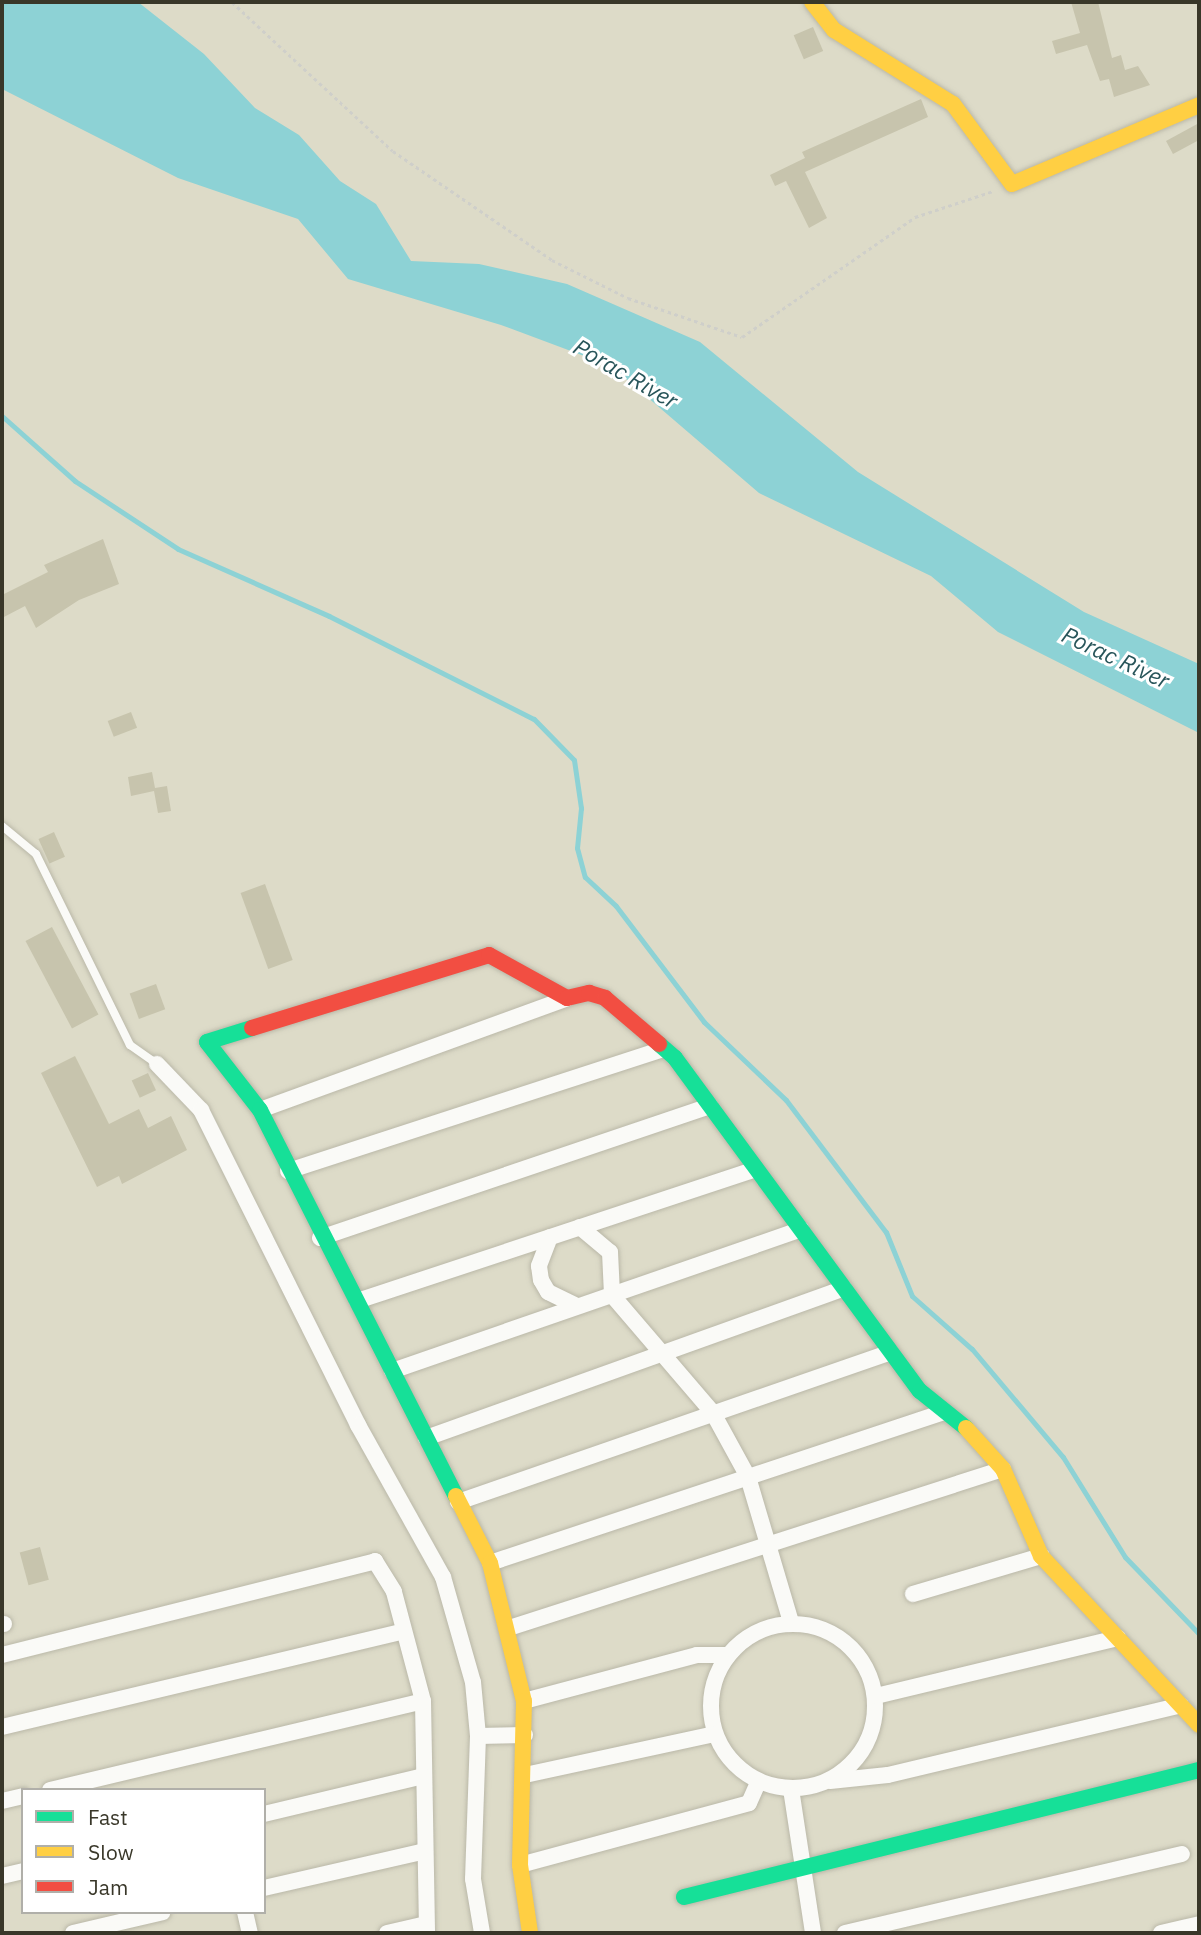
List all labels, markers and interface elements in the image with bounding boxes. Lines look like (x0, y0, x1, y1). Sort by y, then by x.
water label: Porac River (569, 332, 683, 414)
water label: Porac River (1058, 620, 1174, 694)
legend (21, 1788, 266, 1914)
text: Fast (88, 1803, 128, 1831)
text: Slow (88, 1838, 134, 1866)
text: Jam (88, 1873, 128, 1901)

